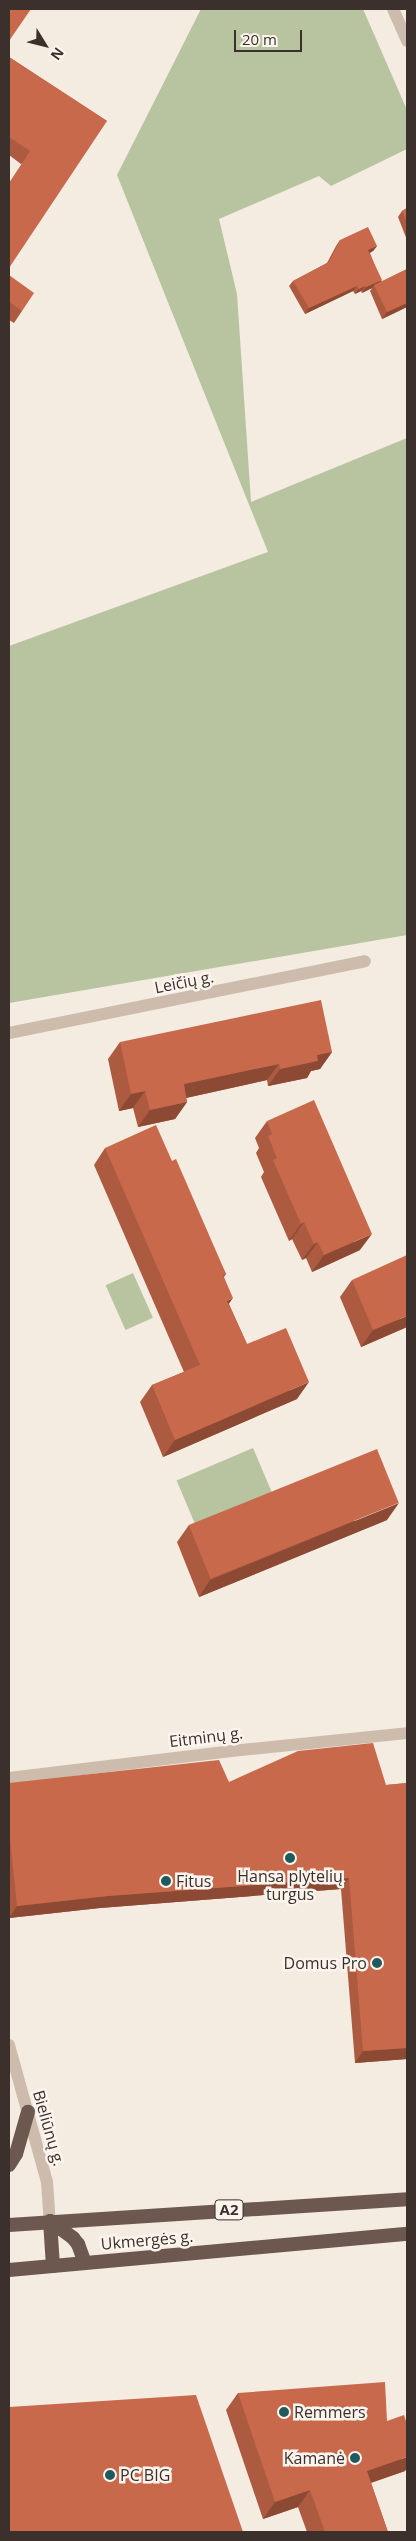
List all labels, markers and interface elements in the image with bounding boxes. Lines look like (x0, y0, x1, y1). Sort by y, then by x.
north arrow (20, 20, 70, 70)
scale bar (236, 20, 304, 52)
text: 20 m (242, 29, 277, 49)
text: N (47, 44, 69, 64)
street label: Leičių g. (153, 967, 215, 997)
street label: Eitminų g. (168, 1723, 244, 1751)
marker: Hansa plytelių turgus (284, 1852, 296, 1864)
place label: Hansa plytelių turgus (237, 1866, 343, 1904)
place label: Fitus (176, 1871, 211, 1891)
marker: Fitus (160, 1875, 172, 1887)
place label: Domus Pro (284, 1953, 367, 1973)
marker: Domus Pro (371, 1957, 383, 1969)
street label: Bieliūnų g. (29, 2088, 69, 2168)
road number: A2 (214, 2198, 244, 2222)
street label: Ukmergės g. (100, 2226, 194, 2254)
place label: Remmers (294, 2402, 366, 2422)
marker: Remmers (278, 2406, 290, 2418)
place label: Kamanė (284, 2448, 345, 2468)
marker: Kamanė (349, 2452, 361, 2464)
place label: PC BIG (120, 2465, 170, 2485)
marker: PC BIG (104, 2469, 116, 2481)

